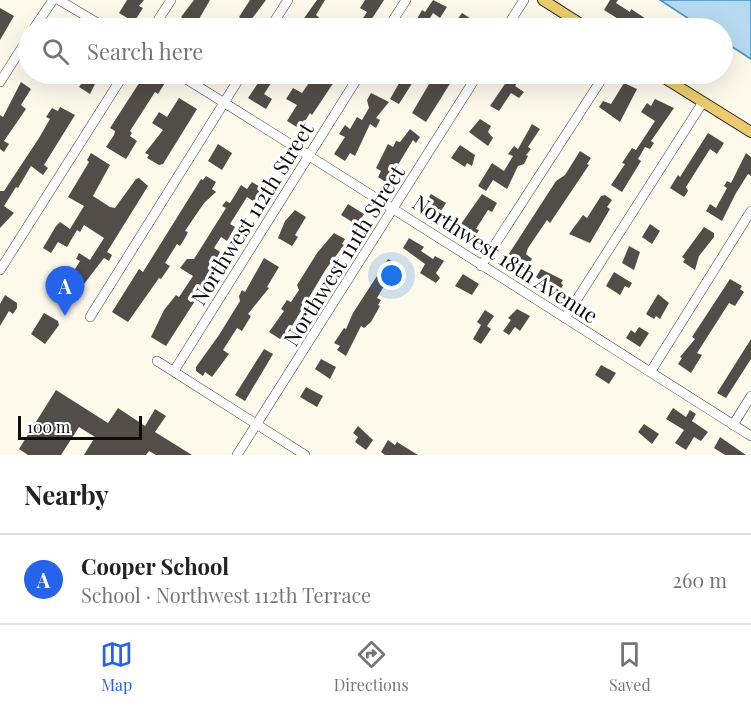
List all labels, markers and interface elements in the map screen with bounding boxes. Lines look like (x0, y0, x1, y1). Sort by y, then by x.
search box (18, 18, 733, 84)
icon: search (39, 35, 72, 68)
text: Search here (87, 36, 203, 66)
street label: Northwest 112th Street (183, 116, 319, 310)
street label: Northwest 111th Street (276, 159, 410, 351)
street label: Northwest 18th Avenue (408, 188, 604, 328)
your location (377, 261, 406, 290)
pin: A (46, 266, 84, 316)
scale bar (18, 413, 142, 440)
text: 100 m (27, 416, 70, 437)
text: Nearby (24, 477, 109, 512)
text: Cooper School (81, 551, 229, 581)
text: A (37, 566, 50, 593)
text: 260 m (672, 566, 727, 593)
text: School · Northwest 112th Terrace (81, 581, 371, 608)
tab: Map (100, 638, 133, 695)
tab: Directions (334, 638, 409, 695)
tab: Saved (609, 638, 651, 695)

